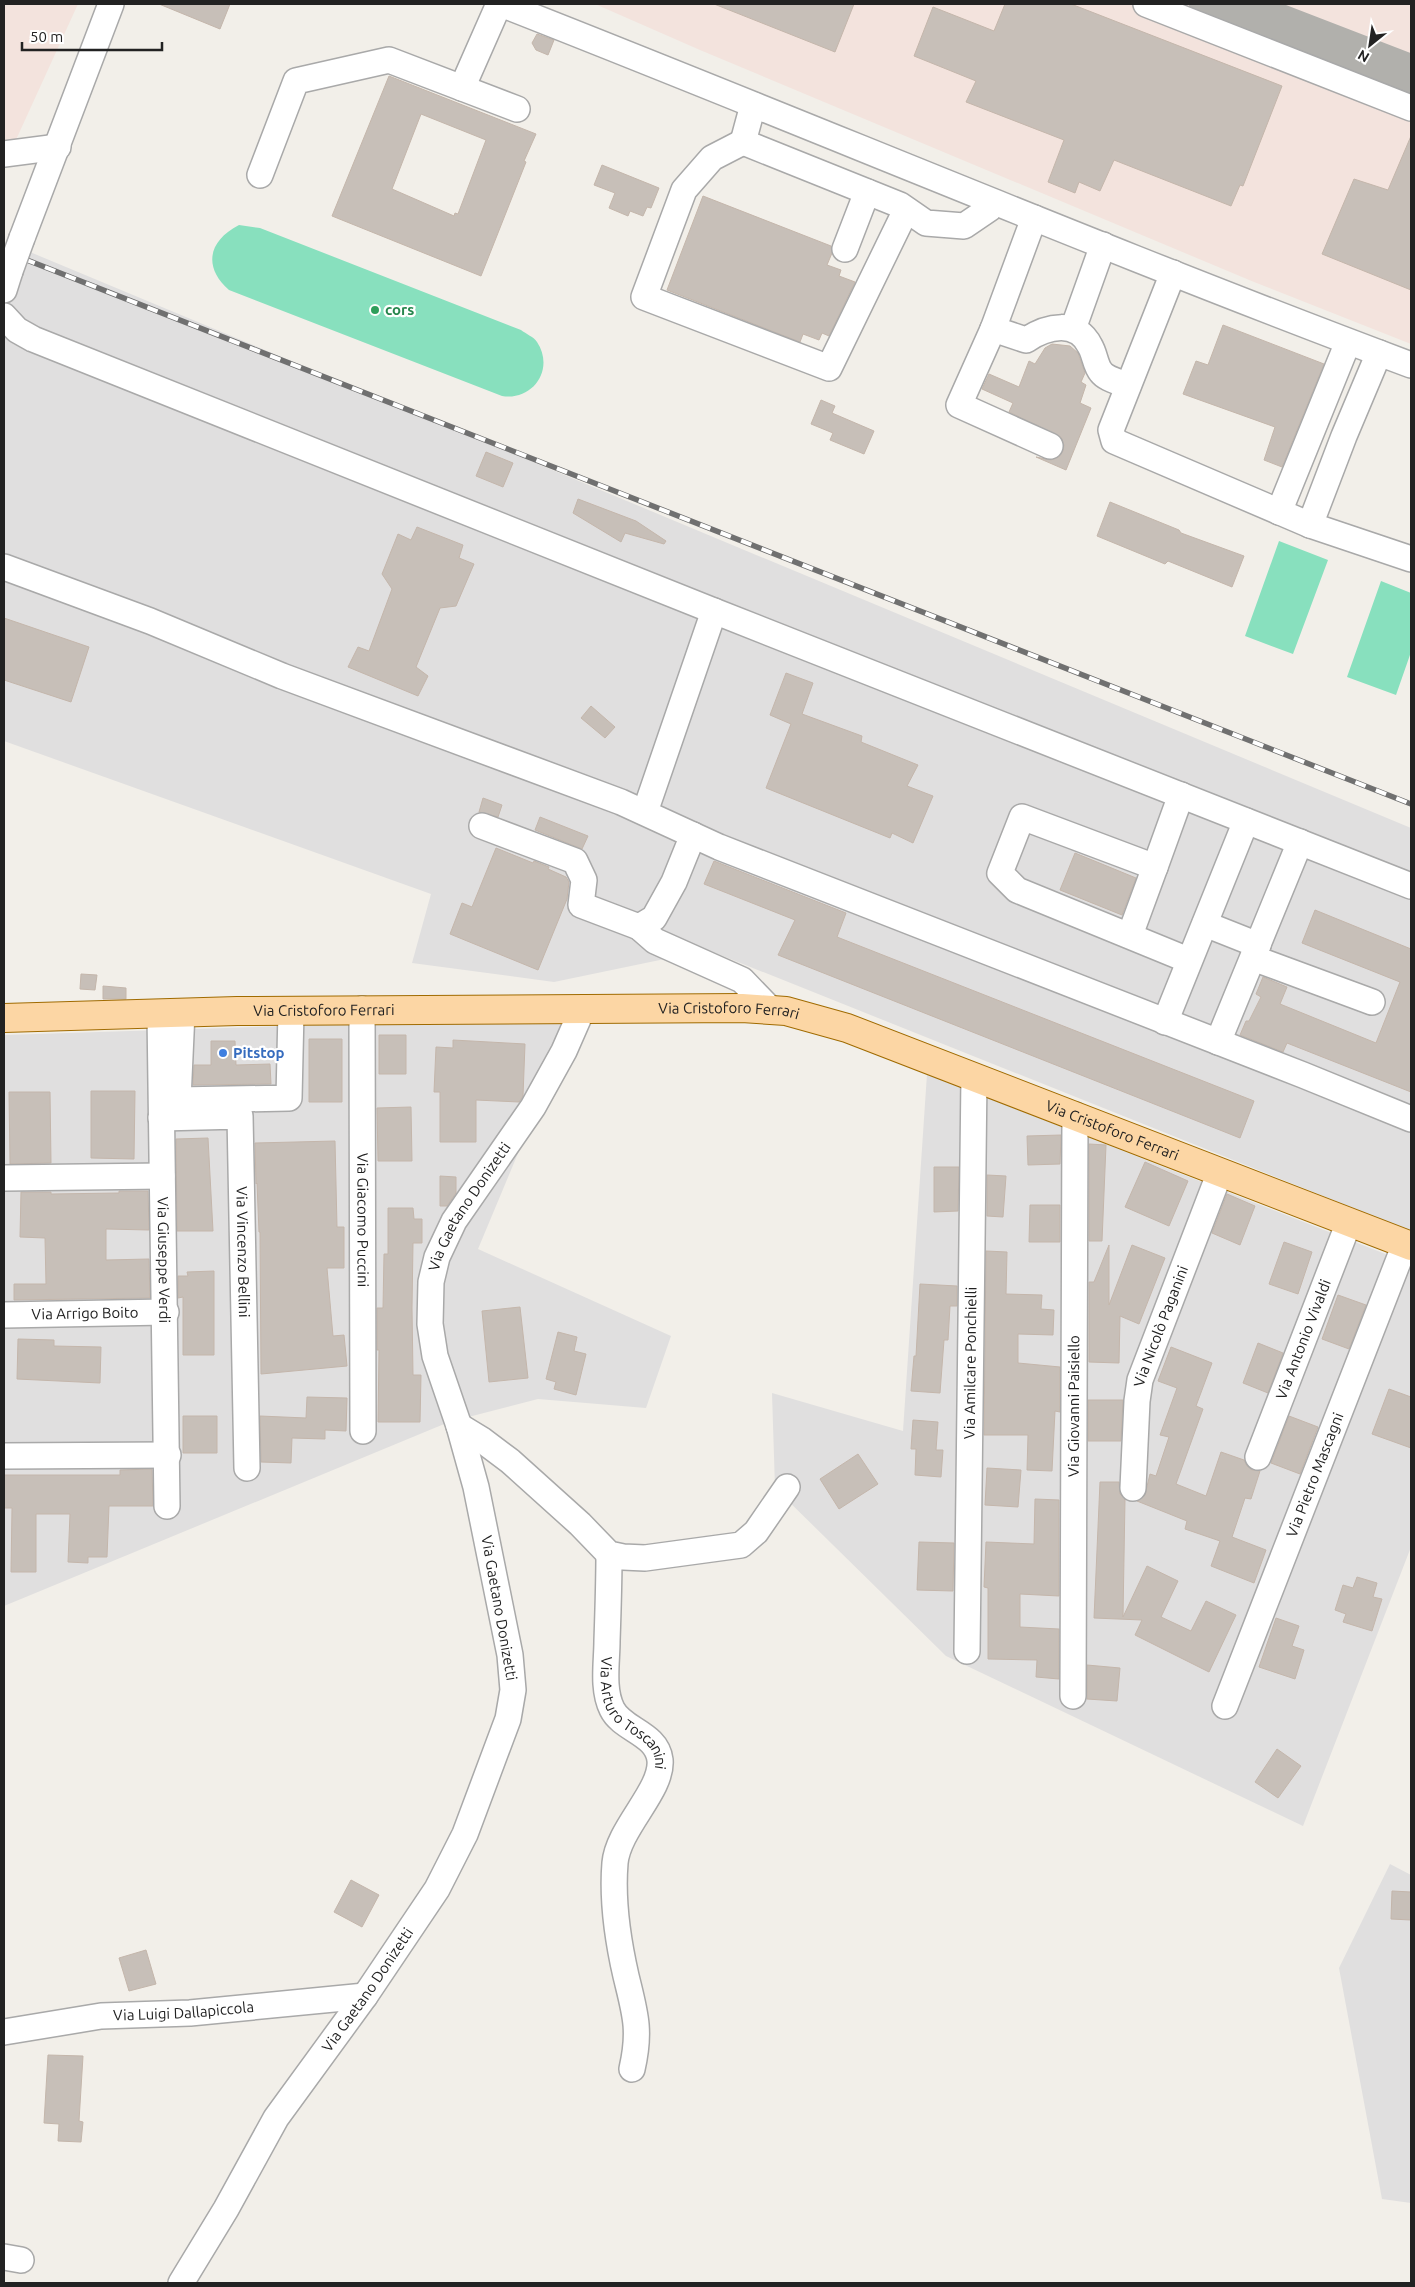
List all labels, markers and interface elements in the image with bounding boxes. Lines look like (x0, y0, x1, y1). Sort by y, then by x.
scale bar (22, 20, 162, 52)
north arrow (1345, 20, 1395, 70)
text: 50 m (30, 28, 63, 45)
text: N (1355, 47, 1372, 66)
place label: cors (385, 301, 414, 318)
marker: cors (369, 304, 381, 316)
street label: Via Cristoforo Ferrari (658, 999, 801, 1022)
street label: Via Cristoforo Ferrari (253, 1001, 395, 1019)
place label: Pitstop (233, 1044, 284, 1061)
marker: Pitstop (217, 1047, 229, 1059)
street label: Via Cristoforo Ferrari (1043, 1097, 1182, 1164)
street label: Via Gaetano Donizetti (425, 1139, 514, 1272)
street label: Via Giacomo Puccini (354, 1153, 372, 1287)
street label: Via Vincenzo Bellini (233, 1186, 253, 1318)
street label: Via Giuseppe Verdi (155, 1197, 173, 1323)
street label: Via Nicolò Paganini (1130, 1263, 1191, 1388)
street label: Via Antonio Vivaldi (1272, 1277, 1334, 1402)
street label: Via Amilcare Ponchielli (961, 1287, 979, 1439)
street label: Via Arrigo Boito (31, 1304, 139, 1322)
street label: Via Giovanni Paisiello (1065, 1335, 1082, 1477)
street label: Via Pietro Mascagni (1283, 1410, 1347, 1539)
street label: Via Gaetano Donizetti (478, 1534, 521, 1682)
street label: Via Arturo Toscanini (598, 1656, 669, 1771)
street label: Via Gaetano Donizetti (318, 1924, 416, 2055)
street label: Via Luigi Dallapiccola (113, 1998, 255, 2024)

